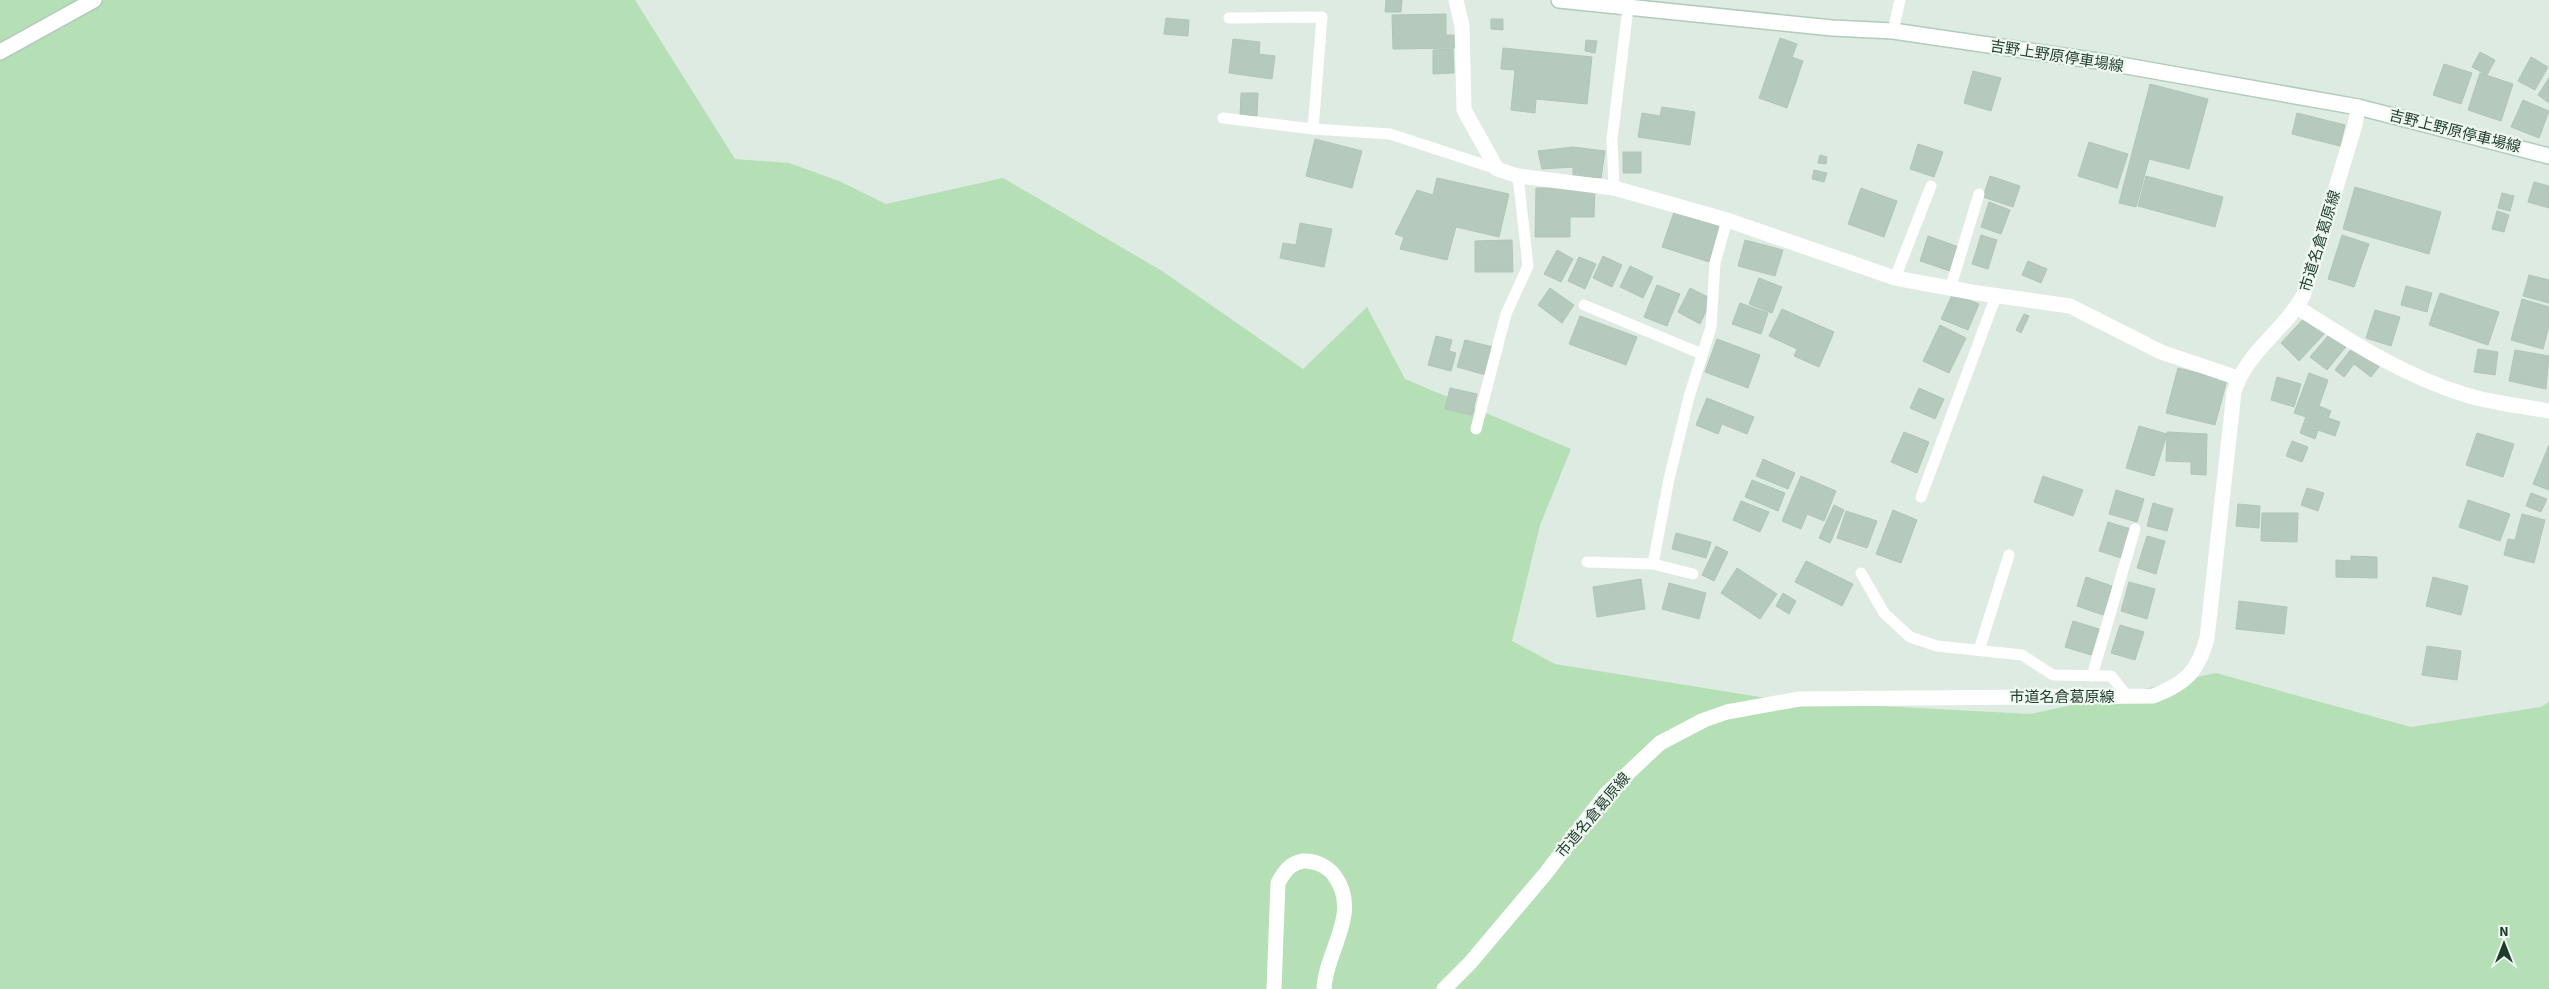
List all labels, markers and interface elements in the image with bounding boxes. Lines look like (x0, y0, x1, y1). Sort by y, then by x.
street label: 吉野上野原停車場線 (1989, 36, 2125, 77)
street label: 吉野上野原停車場線 (2387, 105, 2523, 158)
street label: 市道名倉葛原線 (2295, 188, 2346, 294)
street label: 市道名倉葛原線 (2009, 687, 2115, 708)
street label: 市道名倉葛原線 (1552, 768, 1635, 862)
north arrow (2479, 919, 2529, 969)
text: N (2499, 922, 2509, 942)

